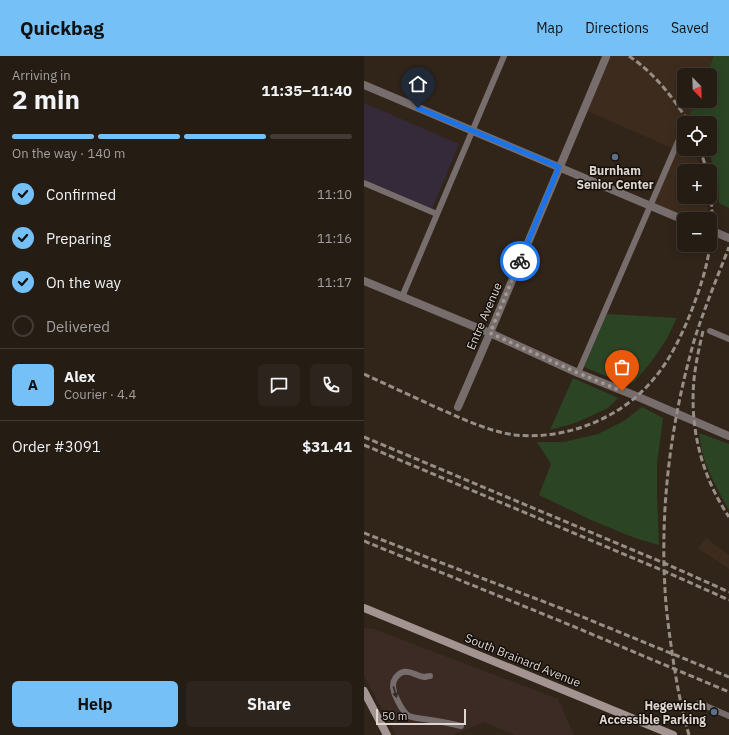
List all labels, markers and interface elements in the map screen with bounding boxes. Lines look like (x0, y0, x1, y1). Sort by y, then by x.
text: Quickbag (20, 16, 104, 40)
text: Map (536, 19, 563, 37)
text: Directions (585, 19, 649, 37)
text: Saved (671, 19, 709, 37)
text: Arriving in (12, 67, 71, 84)
pin (401, 67, 435, 108)
north arrow (677, 68, 717, 108)
map controls (677, 68, 717, 252)
icon: home (407, 73, 429, 95)
text: 11:35–11:40 (261, 81, 352, 100)
text: 2 min (12, 82, 80, 116)
button: locate (677, 116, 717, 156)
text: On the way · 140 m (12, 145, 125, 162)
marker: Burnham Senior Center (610, 152, 620, 162)
place label: Burnham Senior Center (576, 163, 654, 192)
button: + (677, 164, 717, 204)
icon: check (12, 183, 34, 205)
text: Confirmed (46, 185, 116, 204)
text: 11:10 (317, 186, 352, 203)
button: − (677, 212, 717, 252)
icon: check (12, 227, 34, 249)
text: Preparing (46, 229, 111, 248)
text: 11:16 (317, 230, 352, 247)
courier (500, 241, 540, 281)
icon: bike (509, 250, 531, 272)
icon: check (12, 271, 34, 293)
text: On the way (46, 273, 121, 292)
text: 11:17 (317, 274, 352, 291)
street label: Entre Avenue (463, 280, 505, 352)
text: Delivered (46, 317, 110, 336)
pin (605, 350, 639, 391)
icon: bag (611, 356, 633, 378)
button: chat (258, 364, 300, 406)
button: phone (310, 364, 352, 406)
text: Alex (64, 367, 95, 386)
text: A (28, 375, 38, 394)
text: Courier · 4.4 (64, 386, 136, 403)
text: Order #3091 (12, 437, 101, 456)
text: $31.41 (302, 437, 352, 456)
street label: South Brainard Avenue (463, 630, 583, 690)
button: Help (12, 681, 178, 727)
button: Share (186, 681, 352, 727)
one-way arrow (392, 686, 398, 698)
place label: Hegewisch Accessible Parking (599, 698, 706, 727)
scale bar (376, 707, 466, 726)
marker: Hegewisch Accessible Parking (709, 707, 719, 717)
text: 50 m (382, 709, 407, 723)

